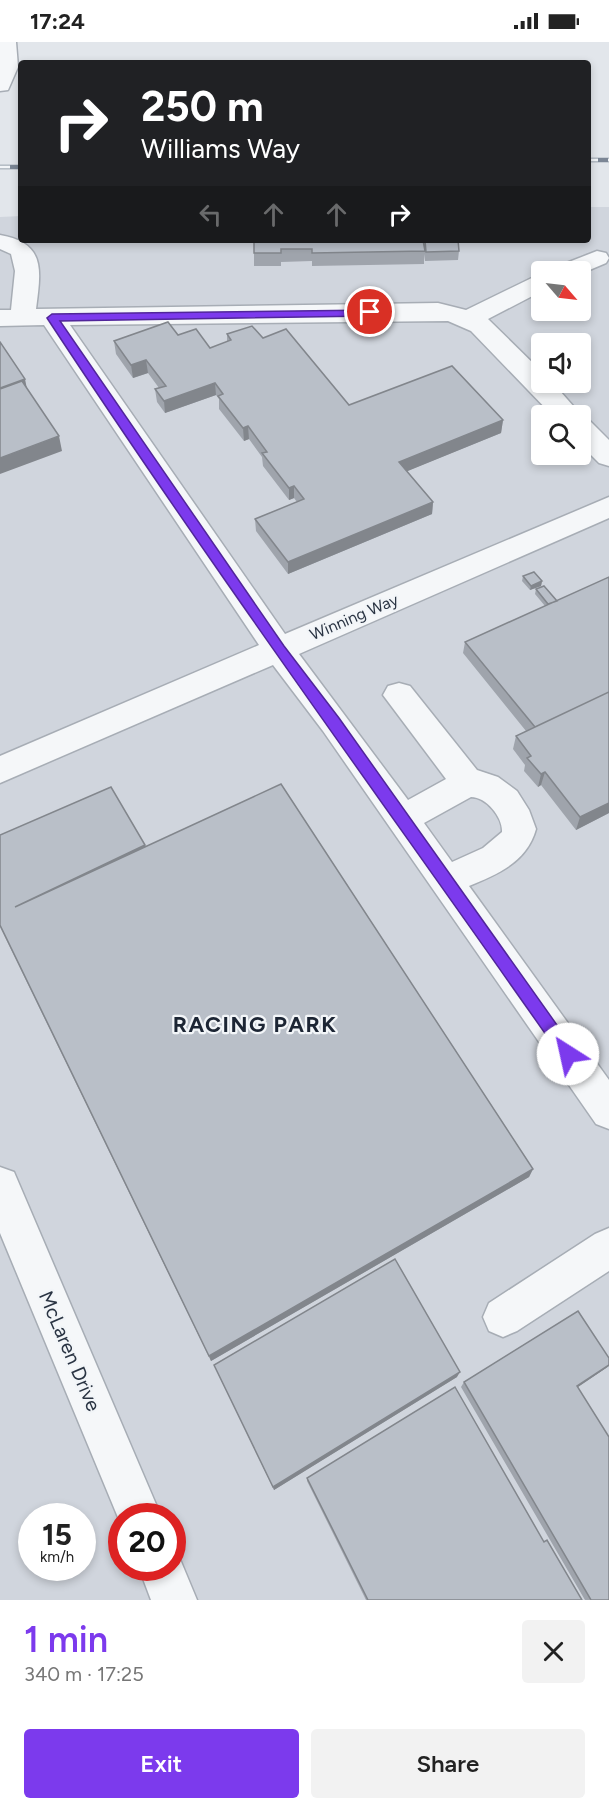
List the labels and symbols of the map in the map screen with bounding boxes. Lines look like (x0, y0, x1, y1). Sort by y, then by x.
north arrow (531, 261, 591, 321)
pin (344, 286, 395, 337)
street label: Winning Way (307, 590, 402, 644)
district label: RACING PARK (173, 1011, 337, 1038)
position arrow (536, 1022, 600, 1086)
street label: McLaren Drive (34, 1287, 106, 1415)
speed limit sign: 20 (108, 1503, 186, 1581)

